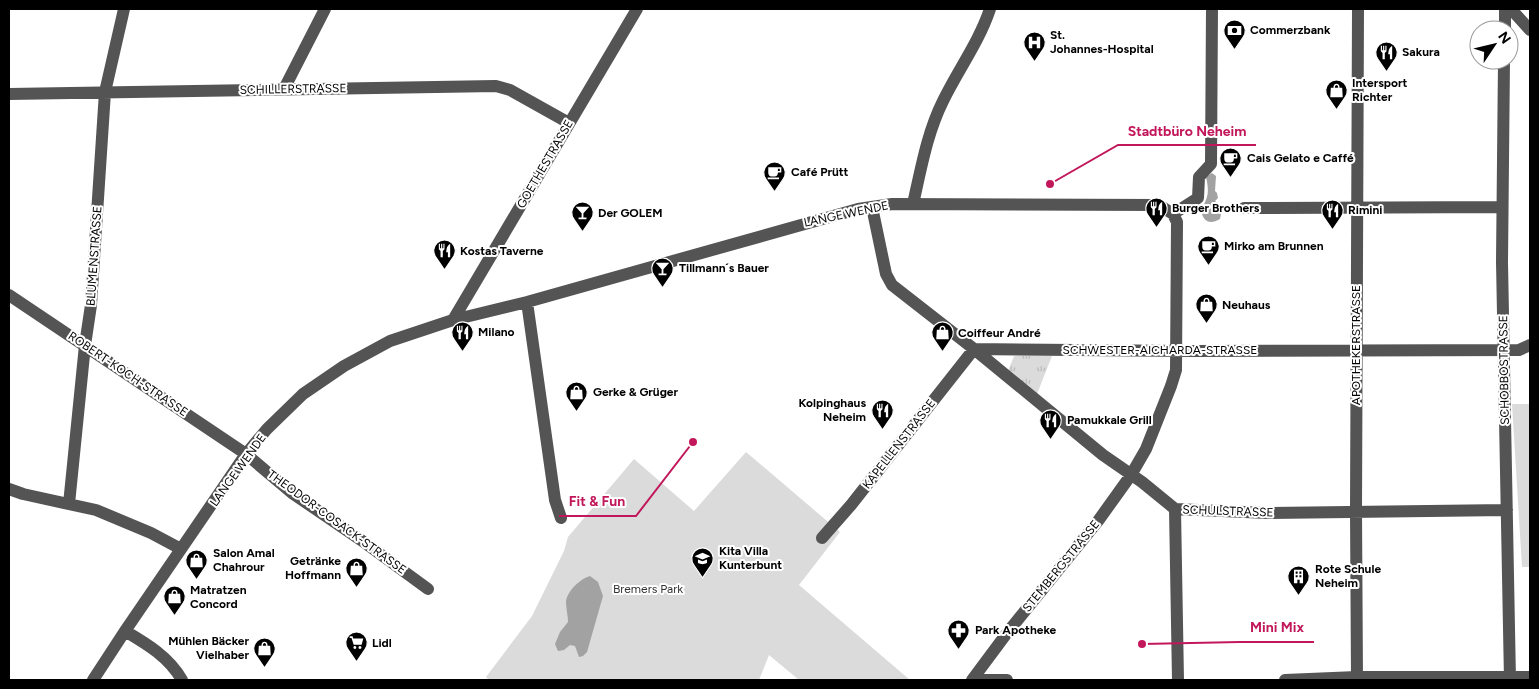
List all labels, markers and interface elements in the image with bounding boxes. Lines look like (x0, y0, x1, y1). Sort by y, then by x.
bank icon: Commerzbank (1222, 18, 1246, 49)
north arrow (1469, 20, 1519, 70)
place label: Commerzbank (1250, 23, 1331, 37)
place label: St. Johannes-Hospital (1050, 28, 1154, 56)
text: N (1494, 29, 1514, 47)
hospital icon: St. Johannes-Hospital (1022, 30, 1046, 61)
restaurant icon: Sakura (1374, 40, 1398, 71)
place label: Sakura (1402, 45, 1440, 59)
place label: Intersport Richter (1352, 76, 1408, 104)
shop icon: Intersport Richter (1324, 78, 1348, 109)
street label: SCHILLERSTRASSE (239, 81, 347, 97)
callout: Stadtbüro Neheim (1118, 116, 1256, 145)
street label: GOETHESTRASSE (514, 117, 576, 211)
text: Stadtbüro Neheim (1128, 123, 1246, 140)
cafe icon: Cais Gelato e Caffé (1219, 146, 1243, 177)
place label: Cais Gelato e Caffé (1247, 151, 1354, 165)
cafe icon: Café Prütt (763, 160, 787, 191)
place label: Café Prütt (791, 165, 849, 179)
restaurant icon: Burger Brothers (1144, 196, 1168, 227)
street label: LANGE WENDE (802, 198, 890, 230)
restaurant icon: Rimini (1320, 198, 1344, 229)
bar icon: Der GOLEM (570, 201, 594, 232)
place label: Burger Brothers (1172, 201, 1260, 215)
place label: Rimini (1348, 203, 1382, 217)
street label: BLUMENSTRASSE (84, 206, 104, 306)
place label: Der GOLEM (598, 206, 663, 220)
cafe icon: Mirko am Brunnen (1196, 234, 1220, 265)
restaurant icon: Kostas Taverne (432, 239, 456, 270)
place label: Mirko am Brunnen (1224, 239, 1324, 253)
place label: Kostas Taverne (460, 244, 544, 258)
bar icon: Tillmann´s Bauer (651, 256, 675, 287)
place label: Tillmann´s Bauer (679, 261, 769, 275)
street label: APOTHEKERSTRASSE (1349, 285, 1363, 405)
shop icon: Neuhaus (1194, 293, 1218, 324)
place label: Neuhaus (1222, 298, 1271, 312)
street label: SCHOBBOSTRASSE (1496, 315, 1512, 425)
restaurant icon: Milano (450, 320, 474, 351)
shop icon: Coiffeur André (930, 321, 954, 352)
place label: Milano (478, 325, 515, 339)
place label: Coiffeur André (958, 326, 1041, 340)
street label: ROBERT-KOCH-STRASSE (66, 329, 190, 419)
street label: SCHWESTER-AICHARDA-STRASSE (1063, 343, 1257, 357)
shop icon: Gerke & Grüger (565, 380, 589, 411)
place label: Gerke & Grüger (593, 385, 679, 399)
place label: Kolpinghaus Neheim (798, 396, 866, 424)
street label: KAPELLENSTRASSE (860, 396, 938, 492)
restaurant icon: Kolpinghaus Neheim (870, 398, 894, 429)
restaurant icon: Pamukkale Grill (1039, 408, 1063, 439)
place label: Pamukkale Grill (1067, 413, 1152, 427)
street label: LANGE WENDE (207, 431, 269, 509)
street label: THEODOR-COSACK-STRASSE (265, 467, 409, 577)
callout: Fit & Fun (559, 487, 636, 516)
text: Fit & Fun (569, 493, 625, 510)
street label: SCHULSTRASSE (1182, 502, 1274, 520)
street label: STEMBERGSTRASSE (1020, 517, 1102, 615)
place label: Kita Villa Kunterbunt (719, 544, 782, 572)
place label: Salon Amal Chahrour (213, 546, 275, 574)
school or university icon: Kita Villa Kunterbunt (691, 546, 715, 577)
shop icon: Salon Amal Chahrour (185, 548, 209, 579)
place label: Getränke Hoffmann (285, 554, 341, 582)
shop icon: Getränke Hoffmann (345, 556, 369, 587)
place label: Rote Schule Neheim (1315, 562, 1381, 590)
building icon: Rote Schule Neheim (1287, 564, 1311, 595)
park label: Bremers Park (613, 582, 683, 596)
place label: Matratzen Concord (190, 583, 247, 611)
shop icon: Matratzen Concord (162, 585, 186, 616)
callout: Mini Mix (1240, 613, 1314, 642)
pharmacy icon: Park Apotheke (947, 618, 971, 649)
text: Mini Mix (1250, 619, 1304, 636)
place label: Park Apotheke (975, 623, 1057, 637)
supermarket icon: Lidl (344, 631, 368, 662)
place label: Mühlen Bäcker Vielhaber (168, 634, 249, 662)
shop icon: Mühlen Bäcker Vielhaber (253, 636, 277, 667)
place label: Lidl (372, 636, 392, 650)

